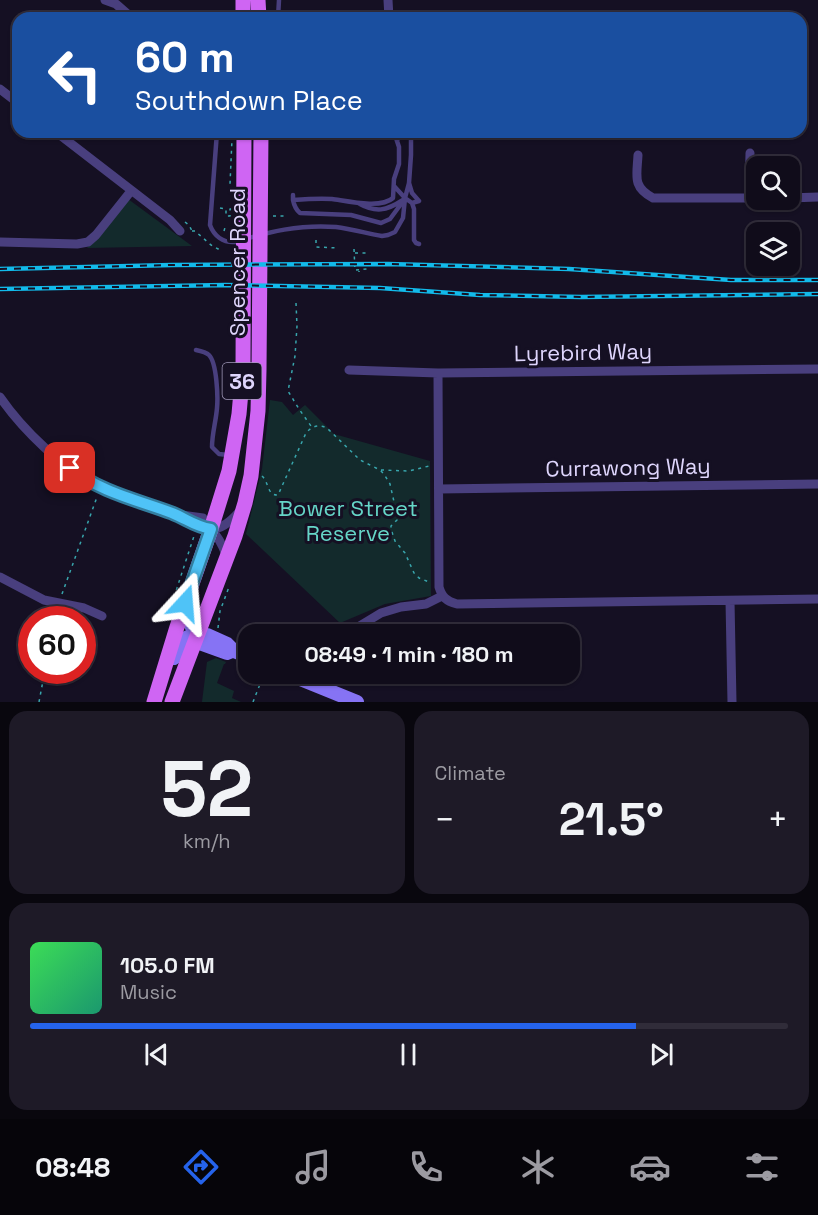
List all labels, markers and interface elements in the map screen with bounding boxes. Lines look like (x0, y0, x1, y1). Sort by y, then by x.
text: 60 m (135, 31, 235, 84)
icon: left (36, 36, 114, 114)
text: Southdown Place (135, 83, 363, 118)
map controls (746, 156, 800, 276)
button: search (746, 156, 800, 210)
street label: Spencer Road (223, 188, 251, 336)
button: layers (746, 222, 800, 276)
street label: Lyrebird Way (514, 337, 652, 367)
road number: 36 (222, 363, 262, 399)
pin (44, 442, 95, 493)
icon: arrive (53, 451, 86, 484)
street label: Currawong Way (545, 452, 711, 482)
park label: Bower Street Reserve (278, 494, 418, 547)
position arrow (153, 571, 217, 635)
speed limit sign: 60 (18, 606, 96, 684)
text: 08:49 · 1 min · 180 m (304, 640, 514, 668)
text: 52 (160, 739, 253, 839)
text: Climate (435, 760, 506, 786)
text: 21.5° (559, 791, 664, 848)
text: − (435, 799, 455, 841)
text: + (768, 799, 788, 841)
text: km/h (183, 828, 231, 854)
text: 105.0 FM (120, 951, 215, 979)
text: Music (120, 979, 177, 1005)
icon: previous (140, 1038, 173, 1071)
icon: pause (392, 1038, 425, 1071)
icon: next (645, 1038, 678, 1071)
icon: directions (180, 1146, 222, 1188)
icon: music (292, 1146, 334, 1188)
icon: phone (405, 1146, 447, 1188)
icon: climate (517, 1146, 559, 1188)
icon: car (629, 1146, 671, 1188)
icon: filters (741, 1146, 783, 1188)
text: 08:48 (35, 1150, 110, 1185)

